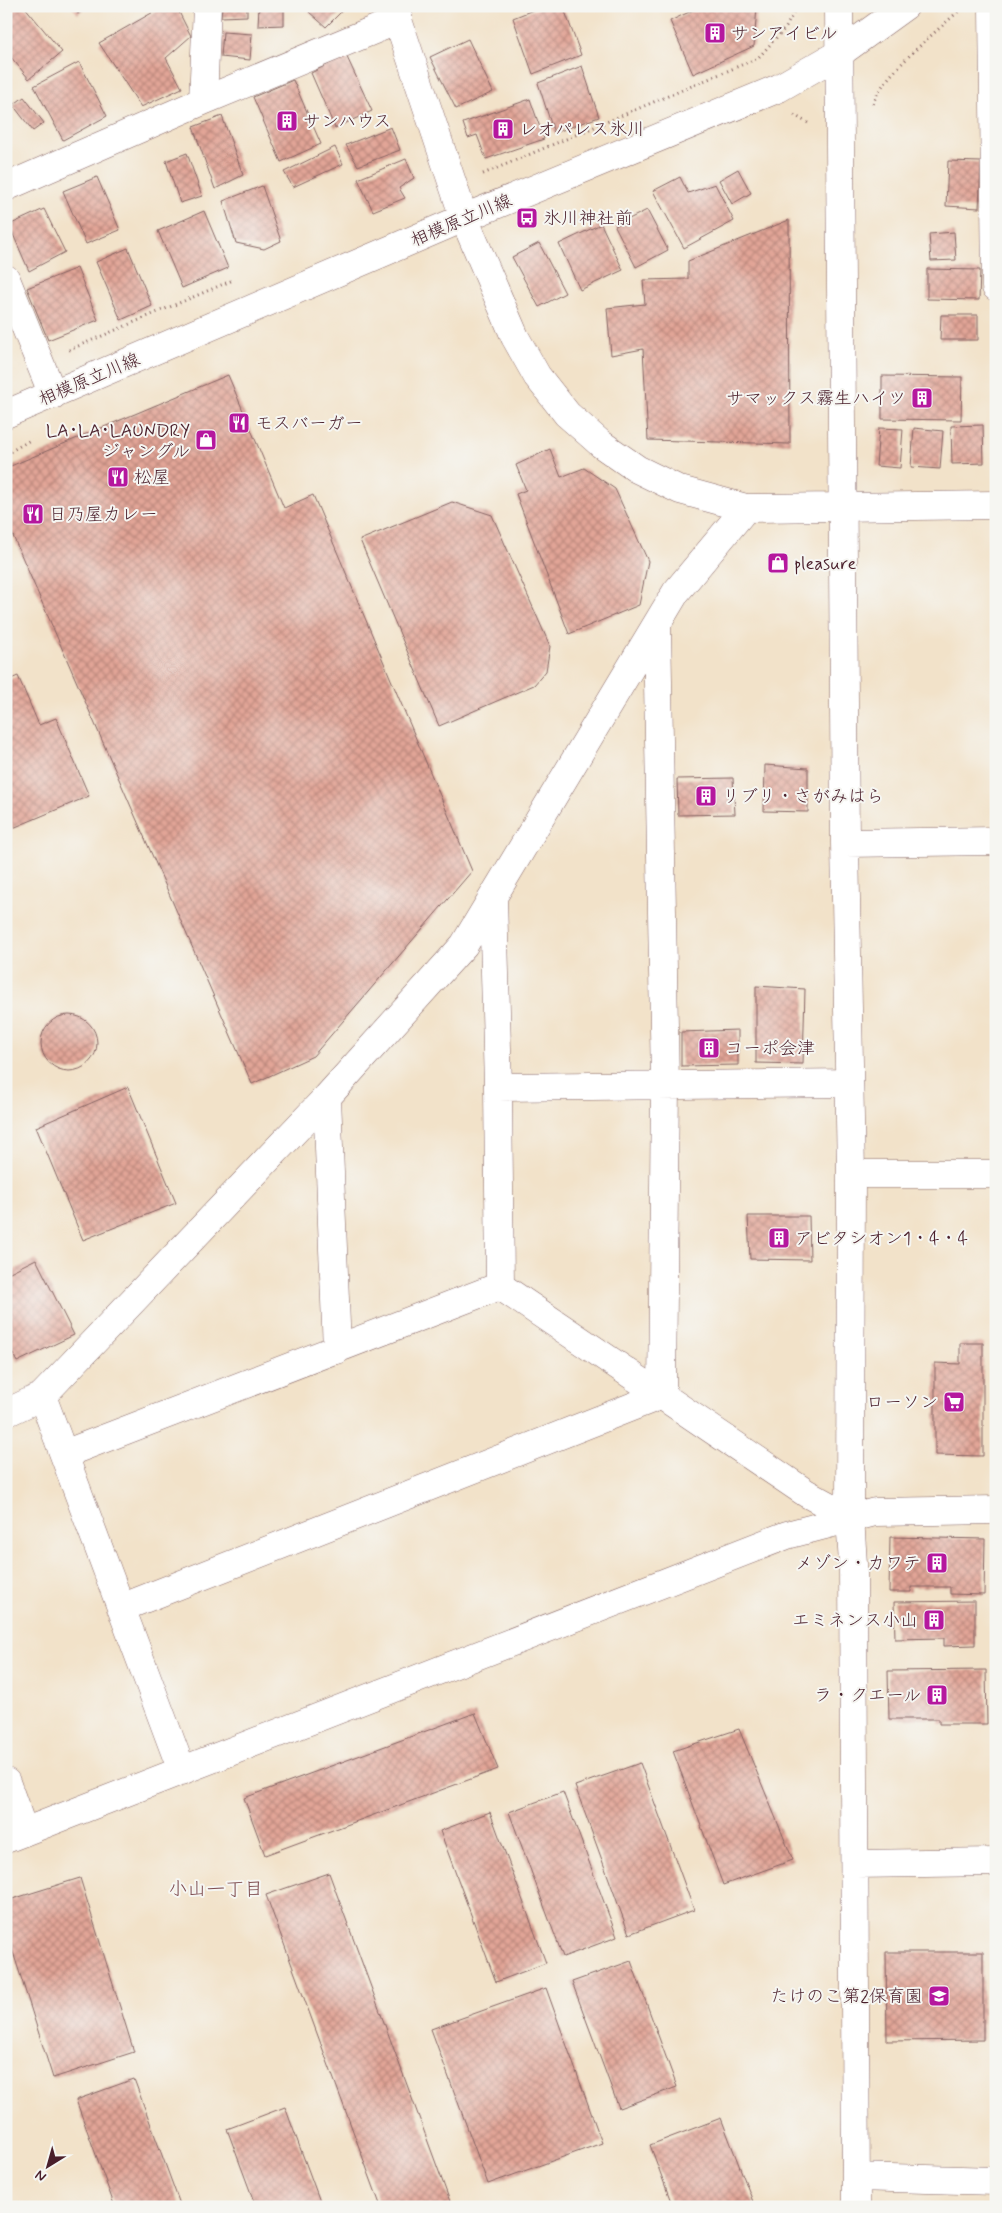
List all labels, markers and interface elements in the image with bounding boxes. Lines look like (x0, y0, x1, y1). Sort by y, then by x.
building icon: サンアイビル (703, 21, 727, 45)
place label: サンアイビル (731, 22, 838, 46)
building icon: サンハウス (275, 109, 299, 133)
place label: サンハウス (303, 110, 391, 134)
building icon: レオパレス氷川 (491, 117, 515, 141)
place label: レオパレス氷川 (519, 118, 645, 142)
street label: 相模原立川線 (407, 189, 516, 253)
bus stop icon: 氷川神社前 (515, 206, 539, 230)
place label: 氷川神社前 (543, 207, 633, 231)
street label: 相模原立川線 (35, 348, 144, 412)
building icon: サマックス霧生ハイツ (910, 386, 934, 410)
place label: サマックス霧生ハイツ (726, 387, 906, 411)
restaurant icon: モスバーガー (227, 411, 251, 435)
place label: モスバーガー (255, 412, 363, 436)
place label: LA･LA･LAUNDRY ジャングル (46, 419, 190, 464)
shop icon: LA･LA･LAUNDRY ジャングル (194, 428, 218, 452)
restaurant icon: 松屋 (106, 465, 130, 489)
place label: 松屋 (134, 466, 170, 490)
restaurant icon: 日乃屋カレー (21, 502, 45, 526)
place label: 日乃屋カレー (49, 503, 158, 527)
shop icon: pleasure (766, 551, 790, 575)
place label: pleasure (794, 552, 857, 576)
building icon: リブリ・さがみはら (694, 784, 718, 808)
place label: リブリ・さがみはら (722, 785, 884, 809)
building icon: コーポ会津 (697, 1036, 721, 1060)
place label: コーポ会津 (725, 1037, 815, 1061)
building icon: アビタシオン1・4・4 (767, 1226, 791, 1250)
place label: アビタシオン1・4・4 (795, 1227, 968, 1251)
supermarket icon: ローソン (942, 1390, 966, 1414)
place label: ローソン (866, 1391, 938, 1415)
building icon: メゾン・カワテ (925, 1551, 949, 1575)
place label: メゾン・カワテ (795, 1552, 921, 1576)
building icon: エミネンス小山 (922, 1608, 946, 1632)
place label: エミネンス小山 (792, 1609, 918, 1633)
building icon: ラ・クエール (925, 1683, 949, 1707)
place label: ラ・クエール (814, 1684, 921, 1708)
district label: 小山一丁目 (168, 1877, 264, 1902)
school or university icon: たけのこ第2保育園 (927, 1984, 951, 2008)
place label: たけのこ第2保育園 (770, 1985, 923, 2009)
north arrow (22, 2140, 72, 2190)
text: N (32, 2166, 50, 2186)

